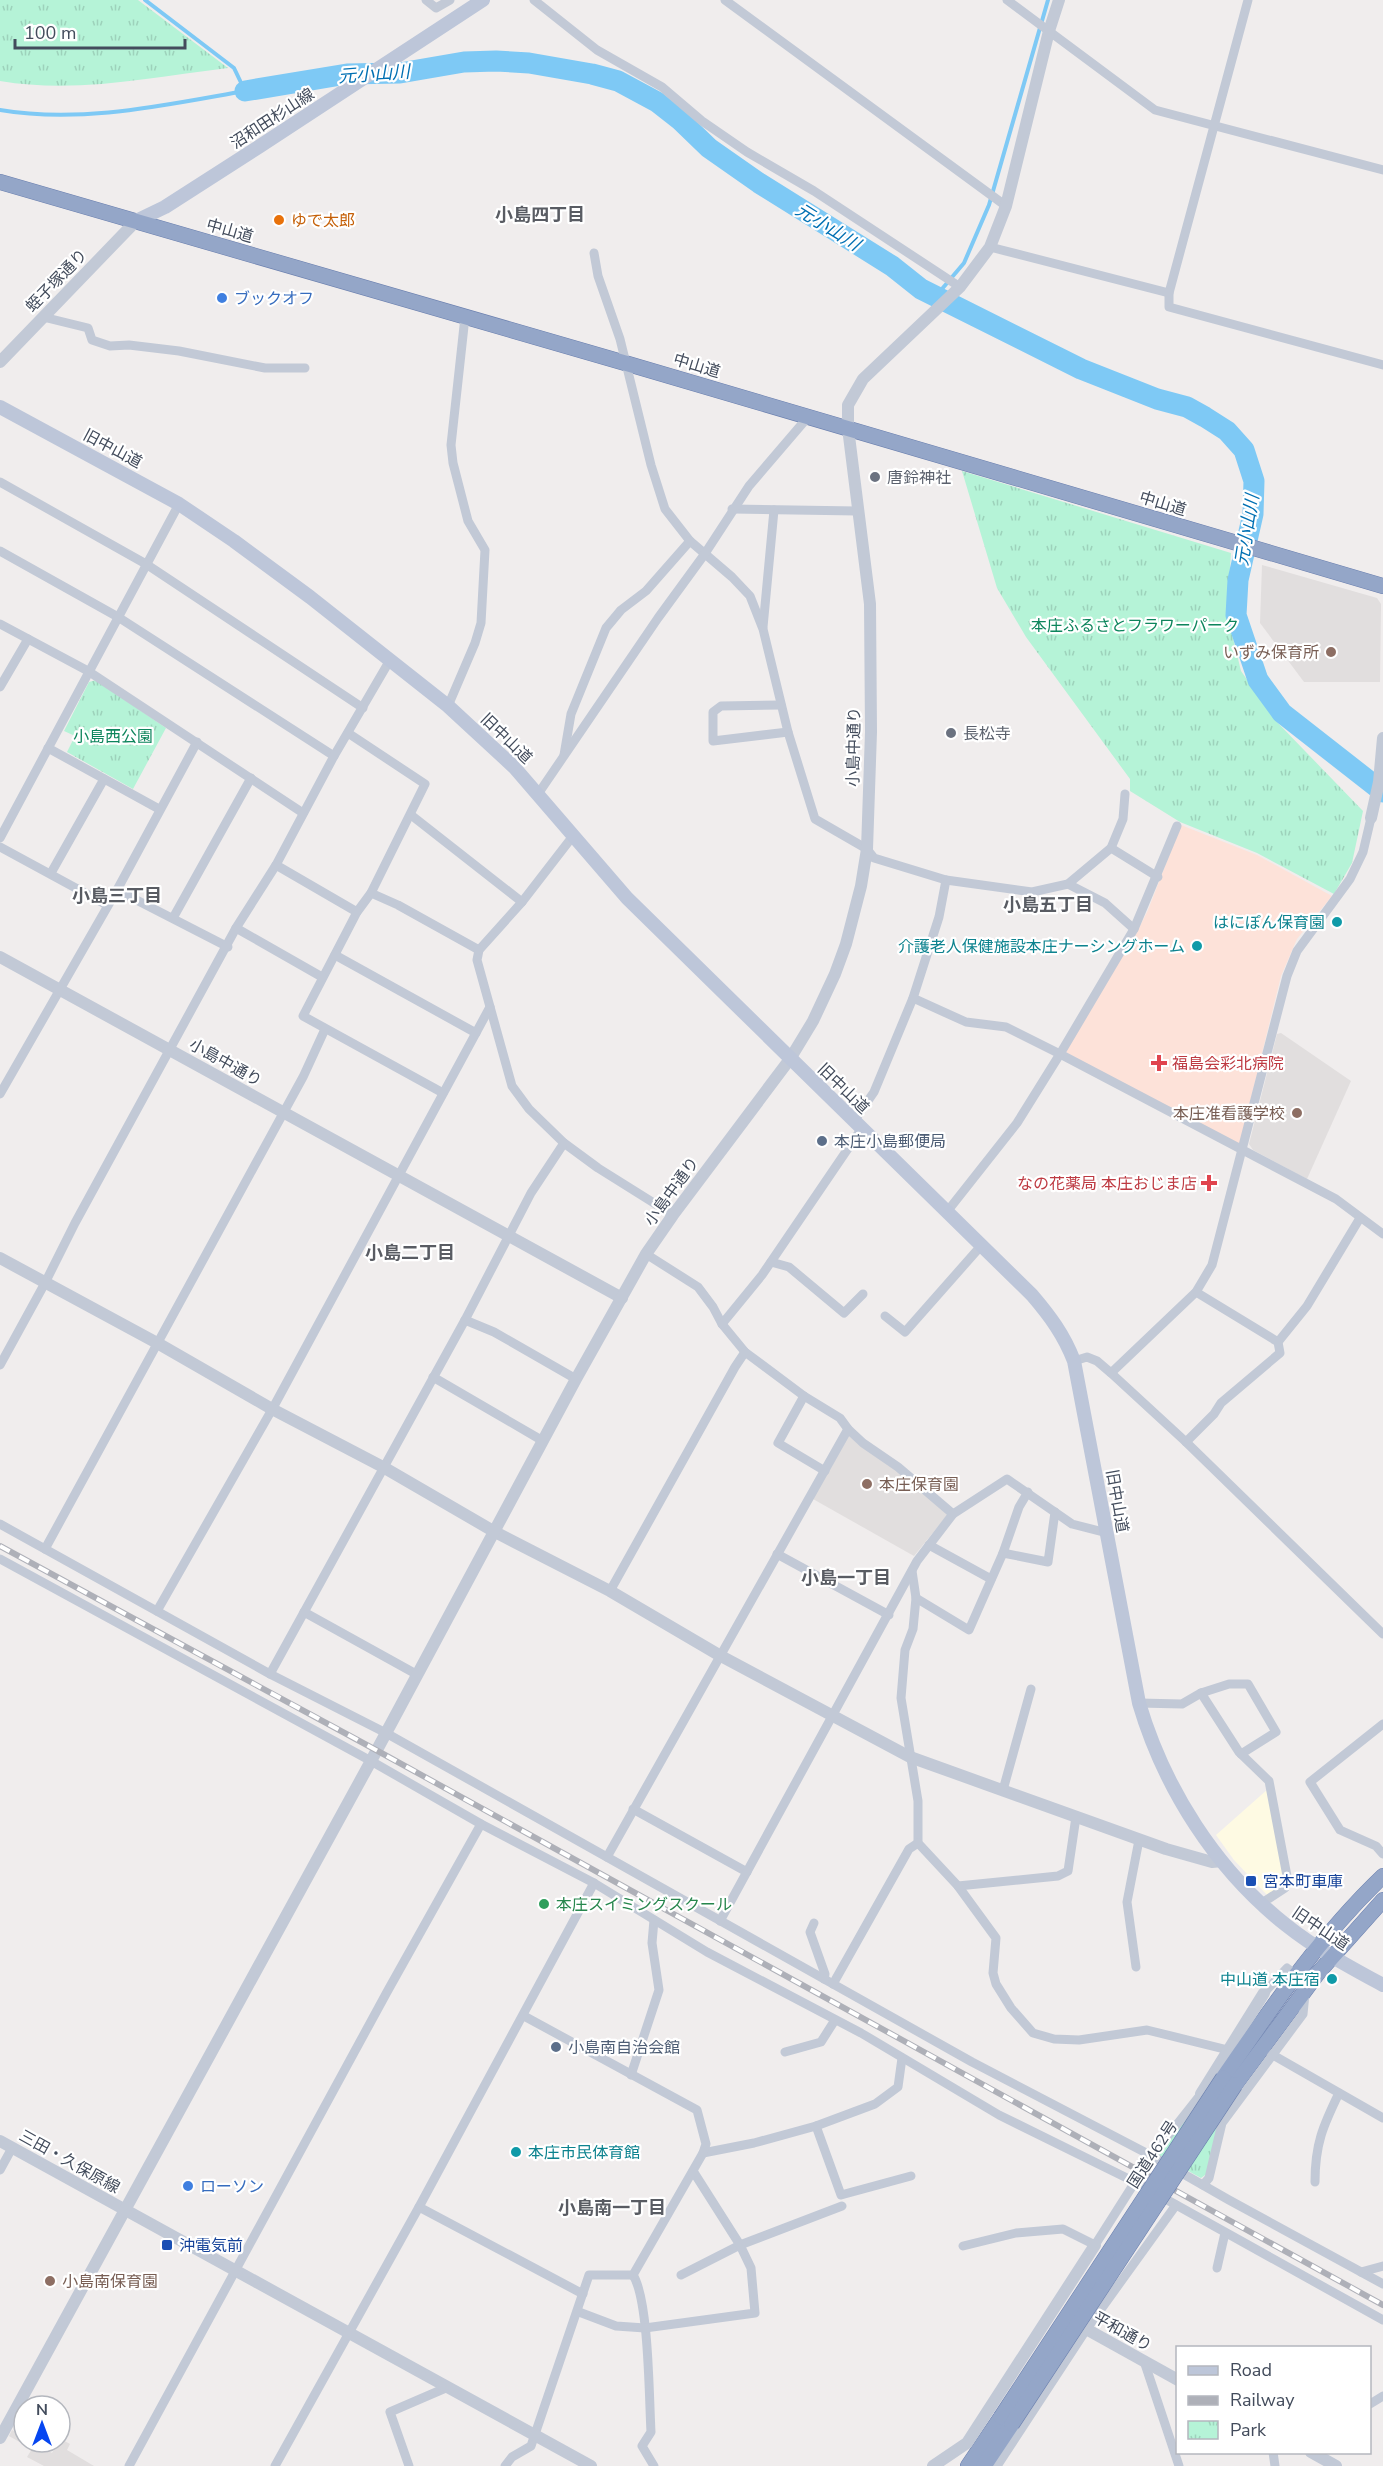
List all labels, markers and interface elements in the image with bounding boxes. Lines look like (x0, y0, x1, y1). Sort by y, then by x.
scale bar (15, 12, 184, 50)
text: 100 m (24, 21, 76, 45)
water label: 元小山川 (337, 59, 413, 88)
street label: 沼和田杉山線 (226, 83, 319, 154)
water label: 元小山川 (791, 198, 867, 257)
district label: 小島四丁目 (495, 203, 585, 227)
place label: ゆで太郎 (291, 210, 355, 232)
marker: ゆで太郎 (272, 213, 286, 227)
street label: 中山道 (204, 214, 256, 248)
street label: 蛭子塚通り (21, 244, 92, 317)
place label: ブックオフ (234, 288, 314, 310)
marker: ブックオフ (215, 291, 229, 305)
street label: 中山道 (671, 348, 723, 383)
street label: 旧中山道 (79, 424, 146, 474)
place label: 唐鈴神社 (887, 467, 951, 489)
marker: 唐鈴神社 (868, 470, 882, 484)
street label: 中山道 (1137, 486, 1189, 521)
water label: 元小山川 (1230, 491, 1265, 567)
park label: 本庄ふるさとフラワーパーク (1031, 615, 1239, 637)
place label: いずみ保育所 (1223, 642, 1319, 664)
marker: いずみ保育所 (1324, 645, 1338, 659)
street label: 小島中通り (842, 707, 866, 787)
street label: 旧中山道 (476, 709, 537, 769)
place label: 長松寺 (963, 723, 1011, 745)
park label: 小島西公園 (73, 726, 153, 748)
marker: 長松寺 (944, 726, 958, 740)
district label: 小島三丁目 (72, 884, 162, 908)
district label: 小島五丁目 (1003, 893, 1093, 917)
place label: はにぽん保育園 (1213, 912, 1325, 934)
marker: はにぽん保育園 (1330, 915, 1344, 929)
place label: 介護老人保健施設本庄ナーシングホーム (898, 936, 1185, 958)
marker: 介護老人保健施設本庄ナーシングホーム (1190, 939, 1204, 953)
street label: 小島中通り (185, 1034, 266, 1092)
place label: 福島会彩北病院 (1172, 1053, 1284, 1075)
marker: 福島会彩北病院 (1150, 1054, 1168, 1072)
street label: 旧中山道 (813, 1059, 874, 1119)
place label: 本庄准看護学校 (1173, 1103, 1285, 1125)
marker: 本庄准看護学校 (1290, 1106, 1304, 1120)
place label: 本庄小島郵便局 (834, 1131, 946, 1153)
marker: 本庄小島郵便局 (815, 1134, 829, 1148)
street label: 小島中通り (639, 1153, 704, 1230)
place label: なの花薬局 本庄おじま店 (1017, 1173, 1197, 1195)
marker: なの花薬局 本庄おじま店 (1202, 1176, 1216, 1190)
district label: 小島二丁目 (365, 1241, 455, 1265)
street label: 旧中山道 (1101, 1468, 1133, 1535)
place label: 本庄保育園 (879, 1474, 959, 1496)
marker: 本庄保育園 (860, 1477, 874, 1491)
district label: 小島一丁目 (801, 1566, 891, 1590)
place label: 宮本町車庫 (1263, 1871, 1343, 1893)
marker: 宮本町車庫 (1244, 1874, 1258, 1888)
place label: 本庄スイミングスクール (556, 1894, 732, 1916)
marker: 本庄スイミングスクール (537, 1897, 551, 1911)
street label: 旧中山道 (1288, 1902, 1353, 1956)
place label: 中山道 本庄宿 (1220, 1969, 1320, 1991)
marker: 中山道 本庄宿 (1325, 1972, 1339, 1986)
place label: 小島南自治会館 (568, 2037, 680, 2059)
marker: 小島南自治会館 (549, 2040, 563, 2054)
street label: 国道462号 (1123, 2116, 1183, 2193)
street label: 三田・久保原線 (15, 2125, 124, 2199)
place label: 本庄市民体育館 (528, 2142, 640, 2164)
marker: 本庄市民体育館 (509, 2145, 523, 2159)
place label: ローソン (200, 2176, 264, 2198)
marker: ローソン (181, 2179, 195, 2193)
district label: 小島南一丁目 (558, 2196, 666, 2220)
place label: 沖電気前 (179, 2235, 243, 2257)
marker: 沖電気前 (160, 2238, 174, 2252)
place label: 小島南保育園 (62, 2271, 158, 2293)
marker: 小島南保育園 (43, 2274, 57, 2288)
street label: 平和通り (1089, 2307, 1156, 2357)
legend (1176, 2346, 1371, 2454)
text: Road (1230, 2358, 1272, 2382)
text: Railway (1230, 2388, 1295, 2412)
north arrow (12, 2394, 72, 2454)
text: N (36, 2399, 48, 2421)
text: Park (1230, 2418, 1267, 2442)

